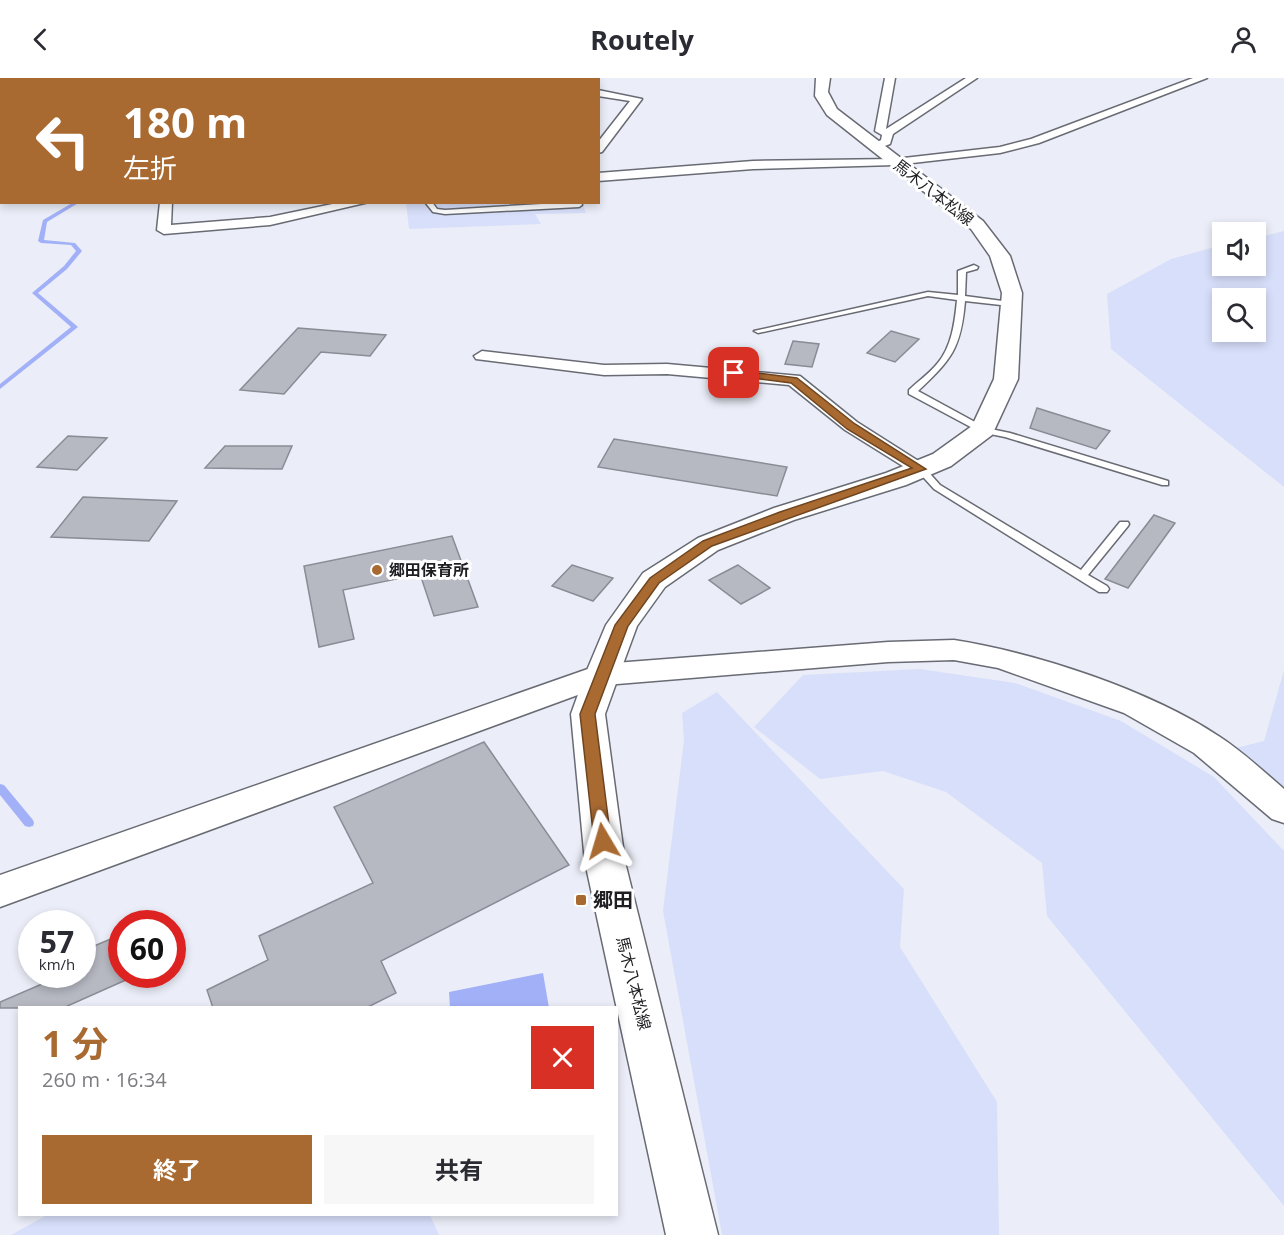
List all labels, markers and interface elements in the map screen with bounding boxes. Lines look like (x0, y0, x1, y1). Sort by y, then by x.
text: Routely (590, 21, 694, 58)
icon: back (24, 23, 57, 56)
icon: person (1227, 23, 1260, 56)
text: 180 m (123, 93, 247, 150)
icon: left (24, 102, 102, 180)
text: 左折 (123, 149, 177, 186)
street label: 馬木八本松線 (889, 154, 979, 230)
map controls (1212, 222, 1266, 342)
button: sound (1212, 222, 1266, 276)
button: search (1212, 288, 1266, 342)
pin (708, 347, 759, 398)
icon: arrive (717, 356, 750, 389)
place label: 郷田保育所 (389, 559, 469, 581)
marker: 郷田保育所 (370, 563, 384, 577)
position arrow (571, 809, 635, 873)
place label: 郷田 (593, 886, 633, 913)
marker: 郷田 (574, 893, 588, 907)
speed limit sign: 60 (108, 910, 186, 988)
text: 57 (40, 921, 74, 962)
street label: 馬木八本松線 (612, 934, 656, 1032)
text: km/h (39, 954, 75, 974)
text: 1 分 (42, 1019, 108, 1068)
button: close (531, 1026, 594, 1089)
text: 260 m · 16:34 (42, 1066, 167, 1093)
button: 終了 (42, 1135, 312, 1204)
button: 共有 (324, 1135, 594, 1204)

